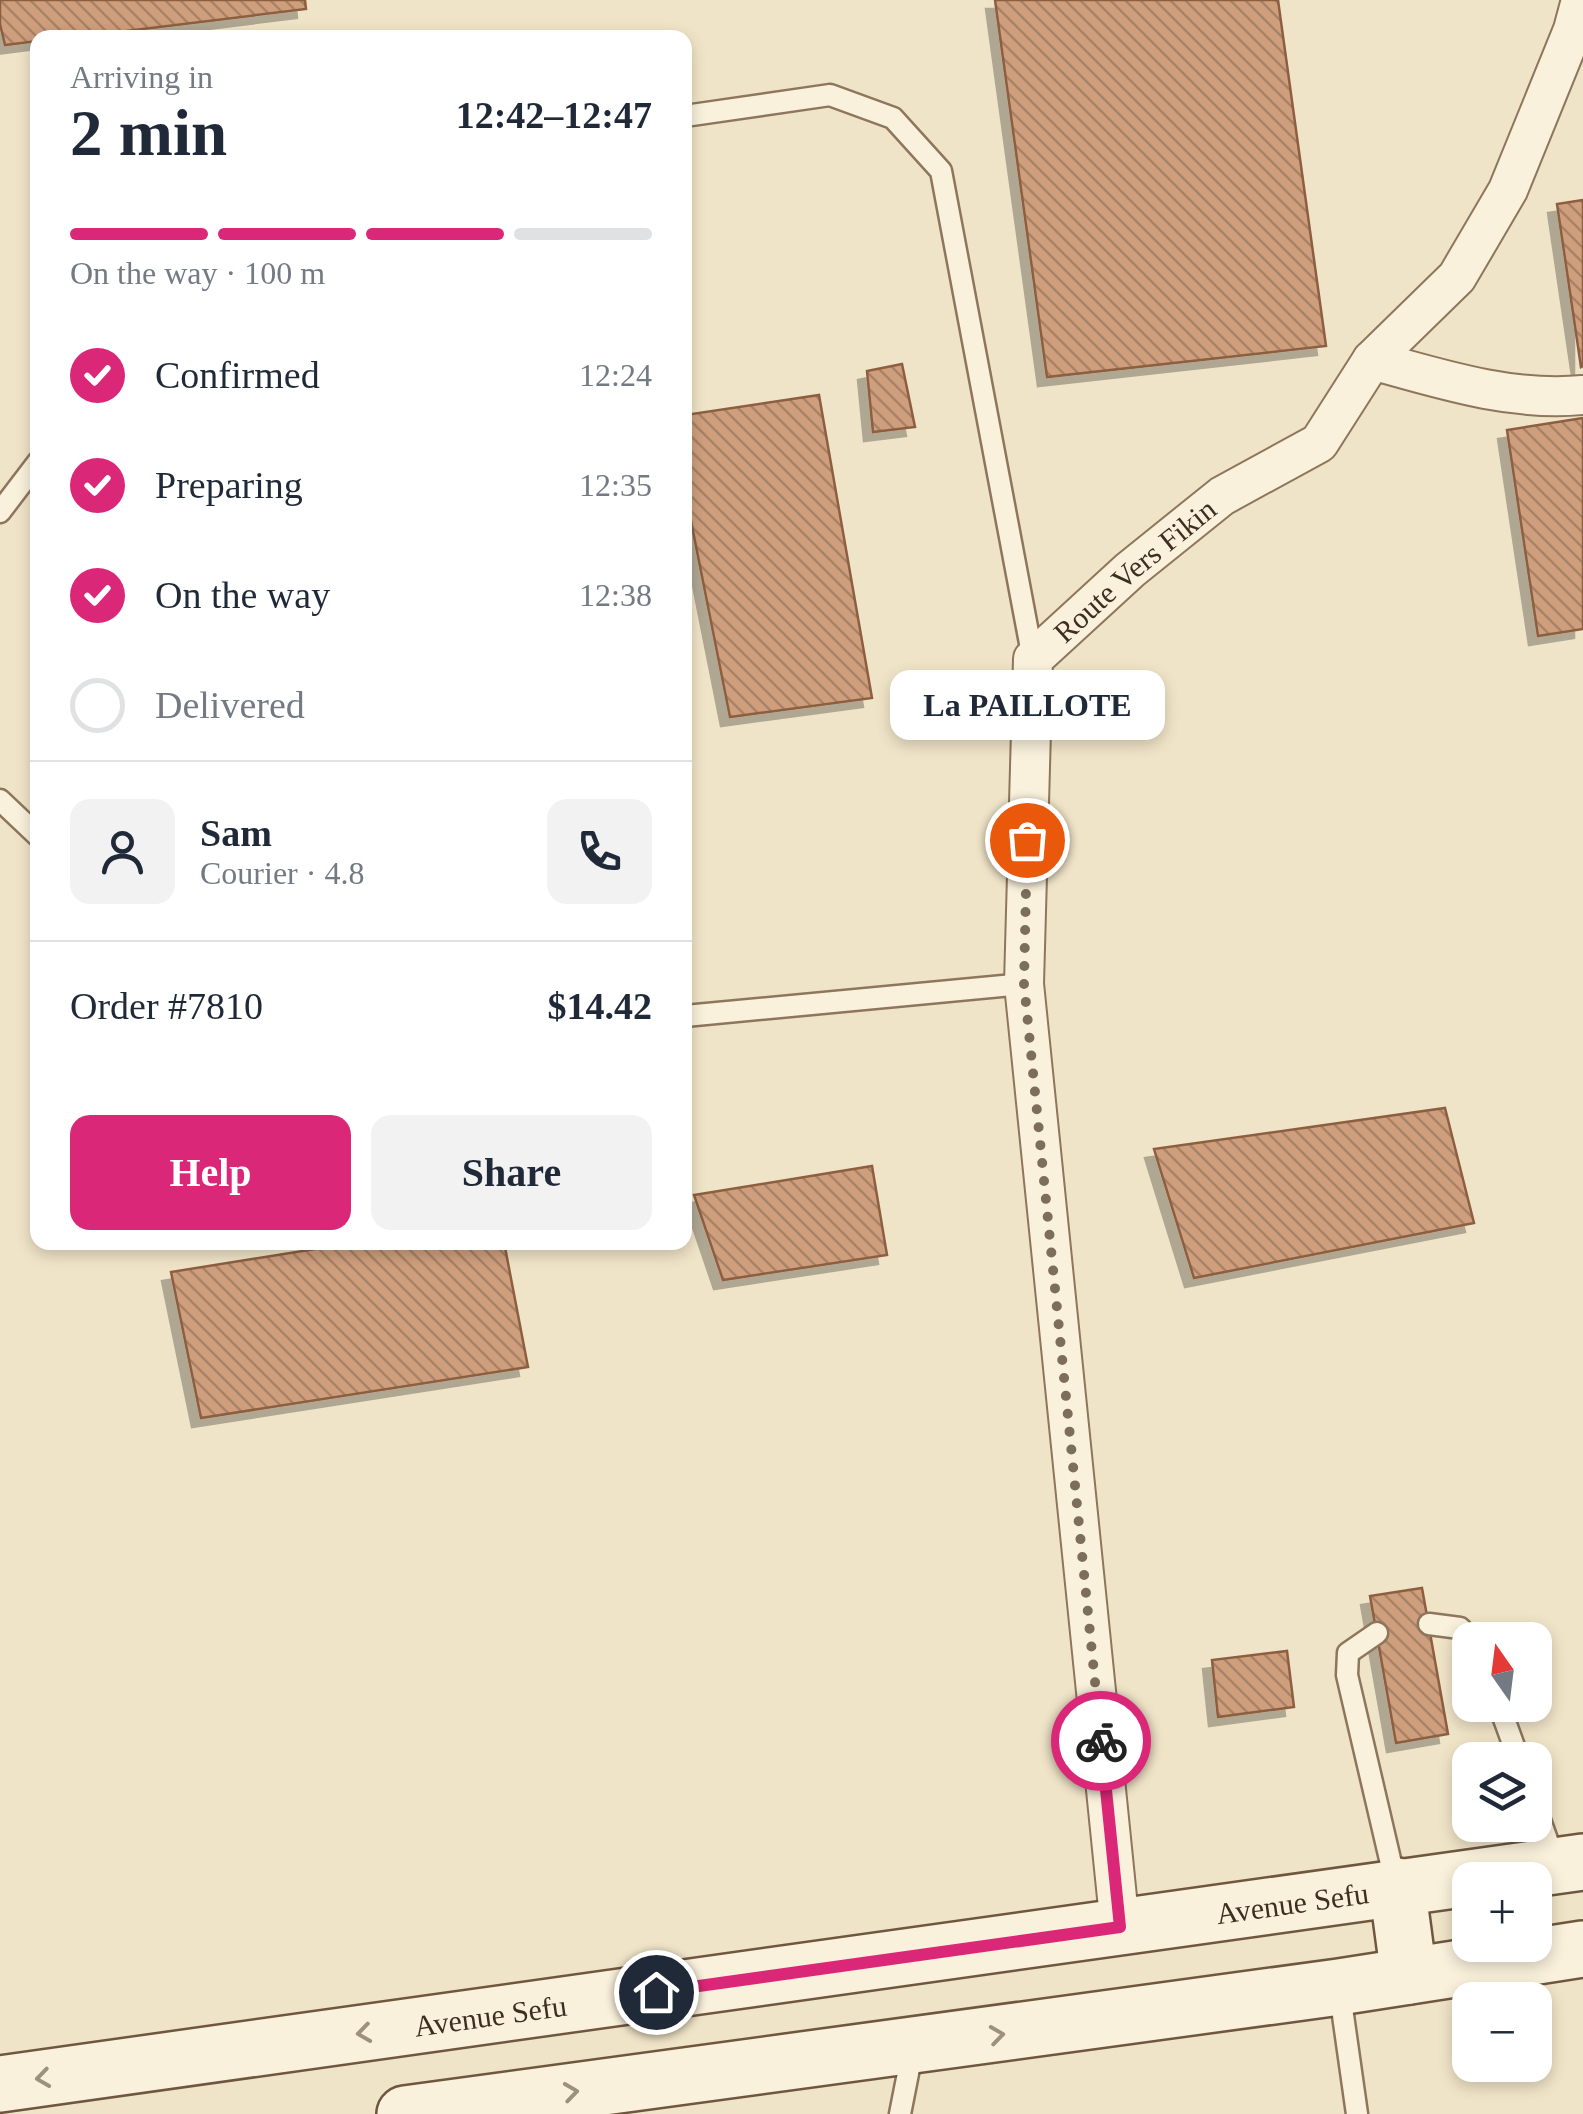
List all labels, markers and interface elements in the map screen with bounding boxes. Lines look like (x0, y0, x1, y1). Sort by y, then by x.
text: Arriving in (70, 59, 213, 95)
text: 12:42–12:47 (456, 94, 652, 136)
text: 2 min (70, 97, 227, 169)
text: On the way · 100 m (70, 255, 325, 291)
icon: check (70, 348, 125, 403)
text: Confirmed (155, 354, 320, 396)
text: 12:24 (579, 357, 652, 393)
icon: check (70, 458, 125, 513)
text: Preparing (155, 464, 303, 506)
text: 12:35 (579, 467, 652, 503)
street label: Route Vers Fikin (1047, 491, 1222, 648)
icon: check (70, 568, 125, 623)
text: On the way (155, 574, 330, 616)
text: 12:38 (579, 577, 652, 613)
callout: La PAILLOTE (890, 670, 1164, 740)
text: Delivered (155, 684, 305, 726)
text: La PAILLOTE (923, 687, 1132, 723)
pin (985, 798, 1070, 883)
button: person (70, 799, 175, 904)
button: phone (547, 799, 652, 904)
text: Sam (200, 812, 272, 854)
icon: bag (1000, 813, 1055, 868)
text: Courier · 4.8 (200, 855, 364, 891)
text: Order #7810 (70, 985, 263, 1027)
text: $14.42 (548, 985, 652, 1027)
button: Help (70, 1115, 351, 1230)
button: Share (371, 1115, 652, 1230)
north arrow (1452, 1622, 1552, 1722)
map controls (1452, 1622, 1552, 2082)
courier (1051, 1691, 1151, 1791)
icon: bike (1074, 1714, 1129, 1769)
button: layers (1452, 1742, 1552, 1842)
button: + (1452, 1862, 1552, 1962)
street label: Avenue Sefu (1214, 1876, 1371, 1930)
pin (614, 1950, 699, 2035)
icon: home (629, 1965, 684, 2020)
button: − (1452, 1982, 1552, 2082)
street label: Avenue Sefu (412, 1988, 569, 2042)
one-way arrow (356, 2021, 373, 2042)
one-way arrow (988, 2025, 1005, 2046)
one-way arrow (34, 2066, 51, 2087)
one-way arrow (563, 2082, 579, 2103)

